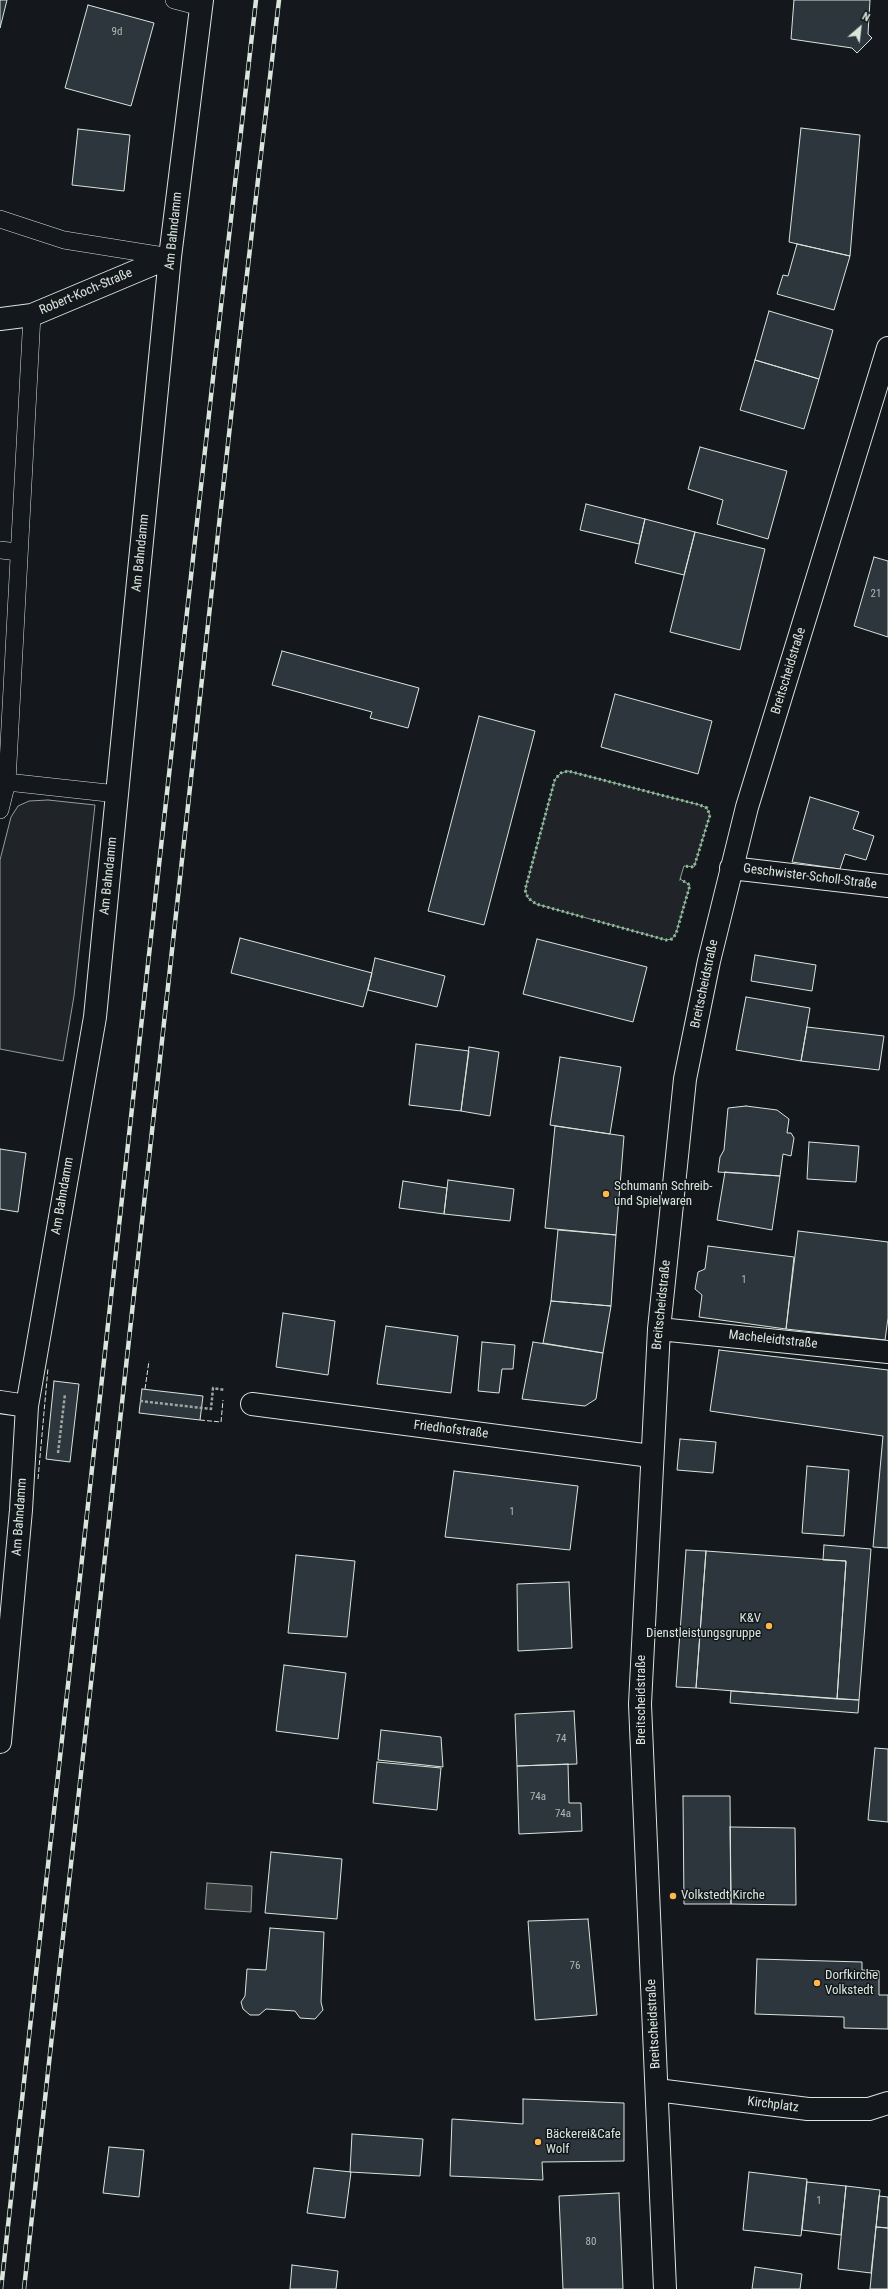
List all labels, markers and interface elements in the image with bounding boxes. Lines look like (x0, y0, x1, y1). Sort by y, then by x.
north arrow (840, 8, 880, 48)
text: N (860, 10, 872, 24)
house number: 9d (112, 25, 122, 39)
street label: Am Bahndamm (162, 191, 186, 271)
street label: Robert-Koch-Straße (37, 265, 135, 319)
street label: Am Bahndamm (129, 513, 153, 593)
house number: 21 (871, 587, 881, 601)
street label: Breitscheidstraße (768, 626, 810, 716)
street label: Am Bahndamm (97, 836, 121, 916)
street label: Geschwister-Scholl-Straße (742, 861, 878, 893)
street label: Breitscheidstraße (688, 938, 722, 1030)
street label: Am Bahndamm (49, 1156, 77, 1236)
place label: Schumann Schreib- und Spielwaren (614, 1179, 712, 1210)
marker: Schumann Schreib- und Spielwaren (601, 1189, 611, 1199)
street label: Breitscheidstraße (650, 1259, 674, 1351)
house number: 1 (741, 1273, 747, 1287)
street label: Macheleidtstraße (728, 1328, 818, 1352)
street label: Friedhofstraße (413, 1418, 489, 1442)
street label: Am Bahndamm (9, 1477, 31, 1557)
house number: 1 (509, 1505, 515, 1519)
place label: K&V Dienstleistungsgruppe (646, 1611, 761, 1642)
marker: K&V Dienstleistungsgruppe (764, 1621, 774, 1631)
street label: Breitscheidstraße (634, 1655, 650, 1745)
house number: 74 (556, 1732, 566, 1746)
house number: 74a (530, 1790, 546, 1804)
house number: 74a (555, 1807, 571, 1821)
place label: Volkstedt Kirche (681, 1888, 765, 1904)
marker: Volkstedt Kirche (668, 1891, 678, 1901)
house number: 76 (570, 1959, 580, 1973)
place label: Dorfkirche Volkstedt (825, 1968, 878, 1999)
marker: Dorfkirche Volkstedt (812, 1978, 822, 1988)
street label: Breitscheidstraße (644, 1979, 664, 2069)
street label: Kirchplatz (747, 2094, 799, 2116)
place label: Bäckerei&Cafe Wolf (546, 2127, 621, 2158)
marker: Bäckerei&Cafe Wolf (533, 2137, 543, 2147)
house number: 1 (816, 2194, 822, 2208)
house number: 80 (586, 2235, 596, 2249)

